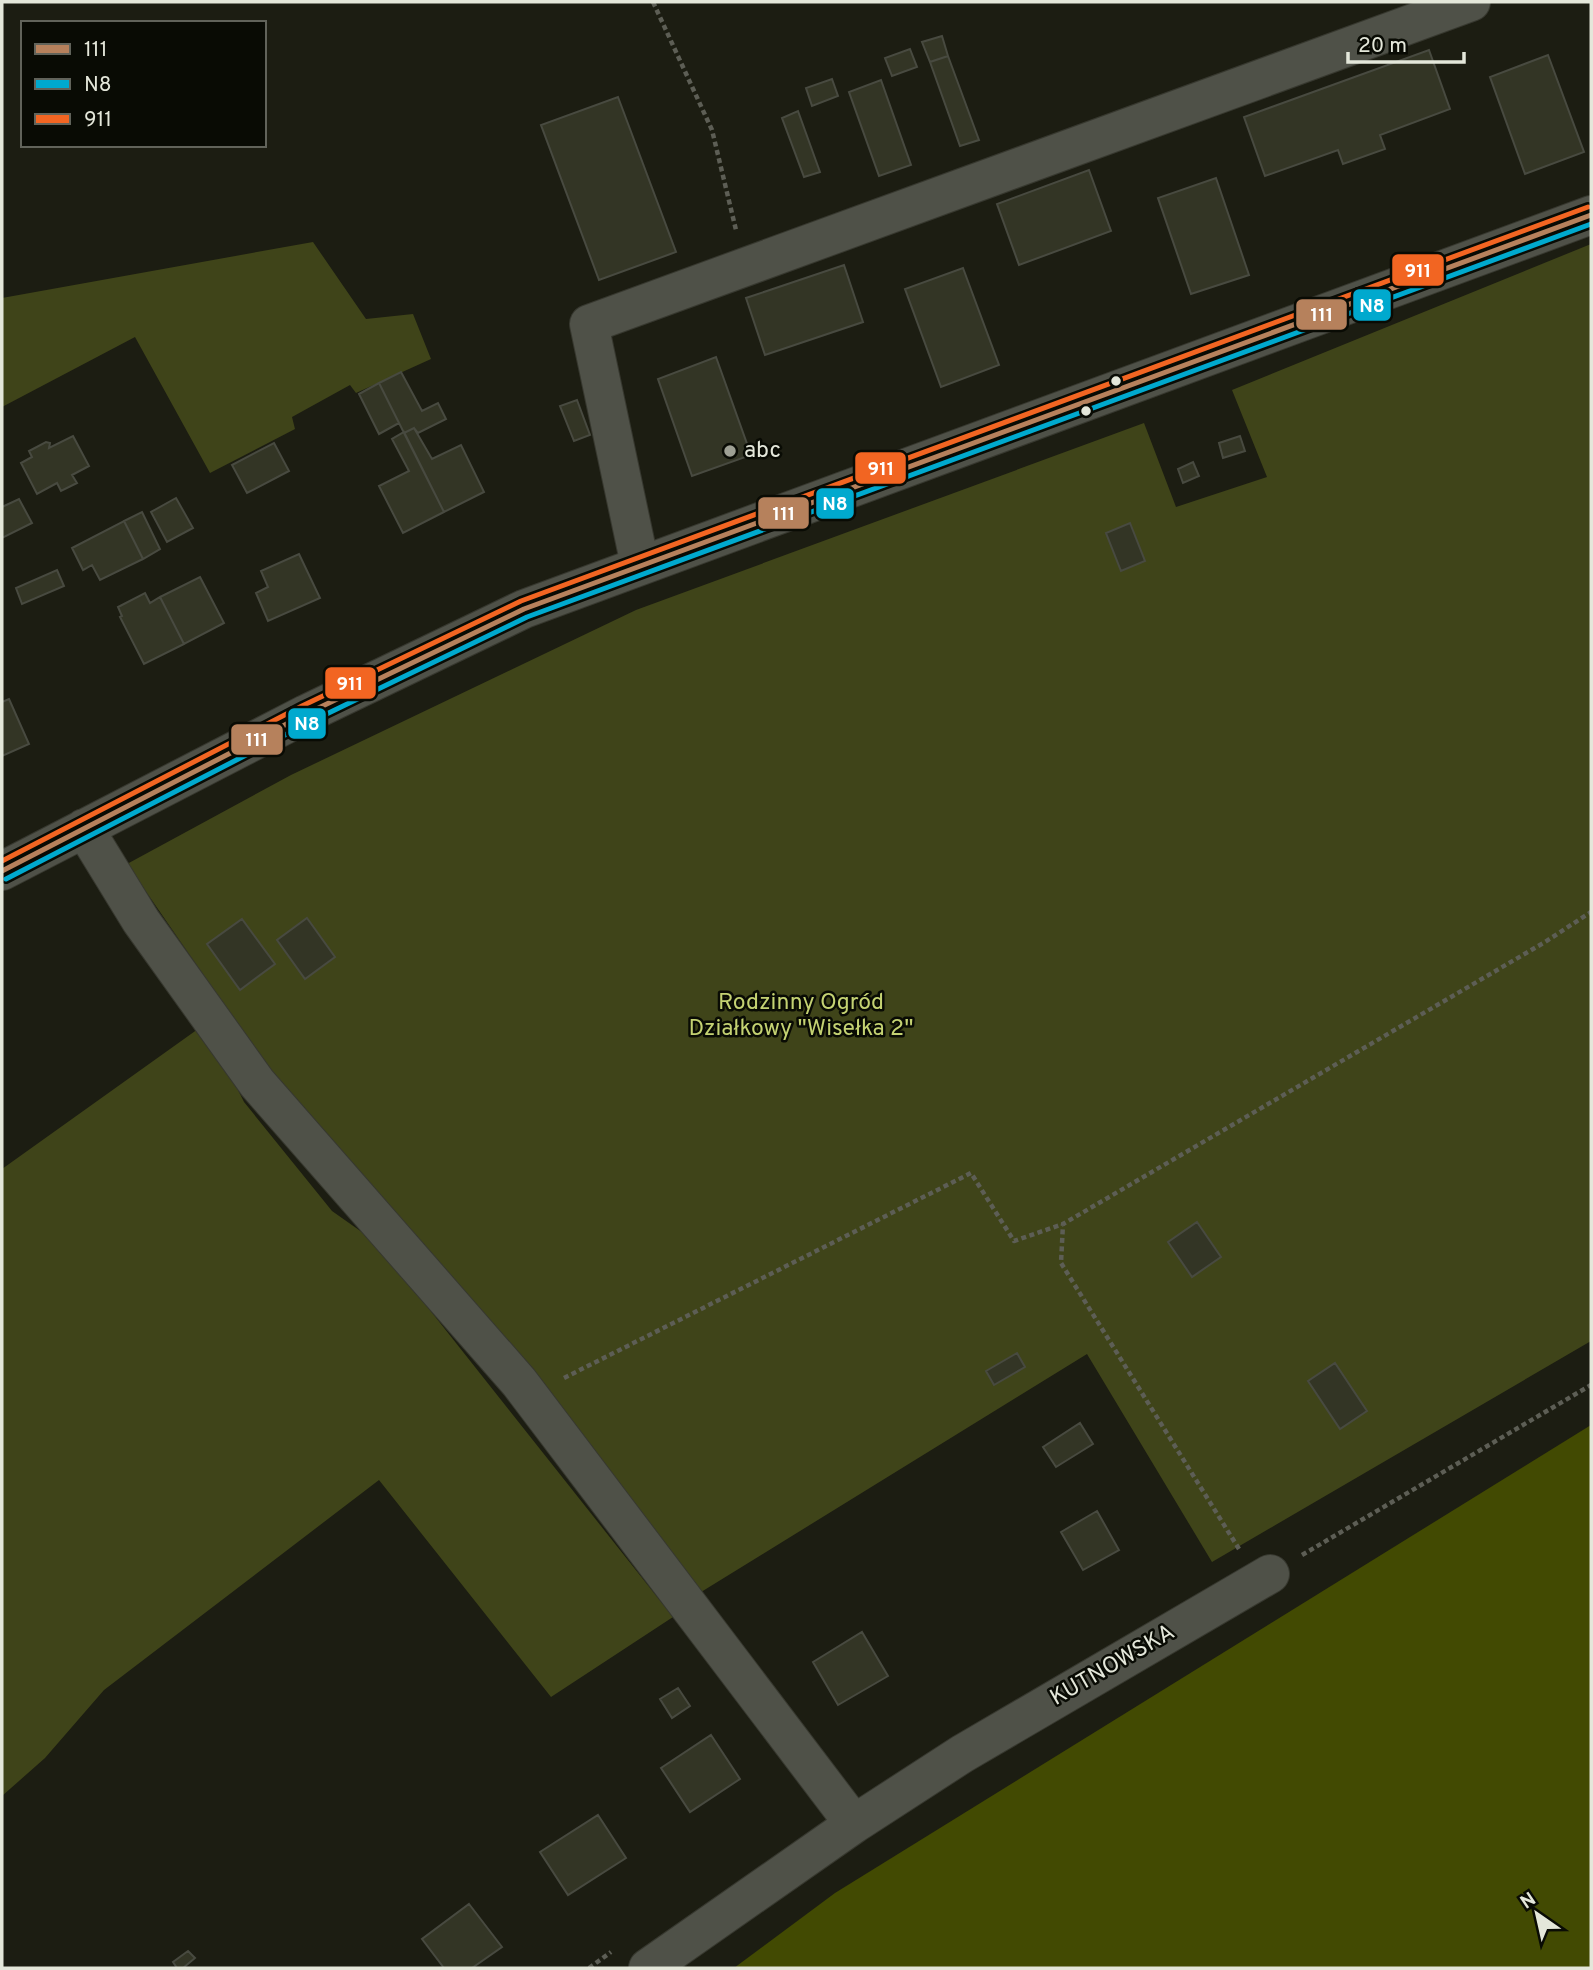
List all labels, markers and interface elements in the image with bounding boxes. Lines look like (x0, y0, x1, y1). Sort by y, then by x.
legend (21, 21, 266, 147)
scale bar (1348, 21, 1464, 65)
text: 20 m (1358, 33, 1407, 60)
text: 111 (84, 37, 108, 64)
text: N8 (84, 72, 112, 99)
text: 911 (84, 107, 112, 134)
line badge: 911 (1391, 253, 1445, 287)
text: 911 (1405, 260, 1431, 284)
line badge: N8 (1352, 288, 1392, 322)
text: N8 (1359, 295, 1385, 319)
line badge: 111 (1295, 298, 1348, 331)
text: 111 (1311, 304, 1333, 328)
unlabelled marker (1109, 374, 1123, 388)
unlabelled marker (1079, 404, 1093, 418)
place label: abc (744, 437, 781, 466)
marker: abc (722, 443, 738, 459)
line badge: 911 (854, 451, 907, 485)
text: 911 (868, 458, 894, 482)
line badge: N8 (815, 487, 855, 520)
text: N8 (822, 493, 848, 517)
line badge: 111 (757, 496, 810, 530)
text: 111 (773, 503, 795, 527)
line badge: 911 (324, 666, 377, 700)
text: 911 (337, 673, 363, 697)
line badge: N8 (287, 707, 327, 740)
text: N8 (294, 713, 320, 737)
line badge: 111 (230, 723, 284, 756)
text: 111 (246, 729, 268, 753)
park label: Rodzinny Ogród Działkowy "Wisełka 2" (689, 989, 913, 1044)
street label: KUTNOWSKA (1045, 1619, 1181, 1713)
north arrow (1502, 1879, 1572, 1949)
text: N (1516, 1888, 1541, 1915)

